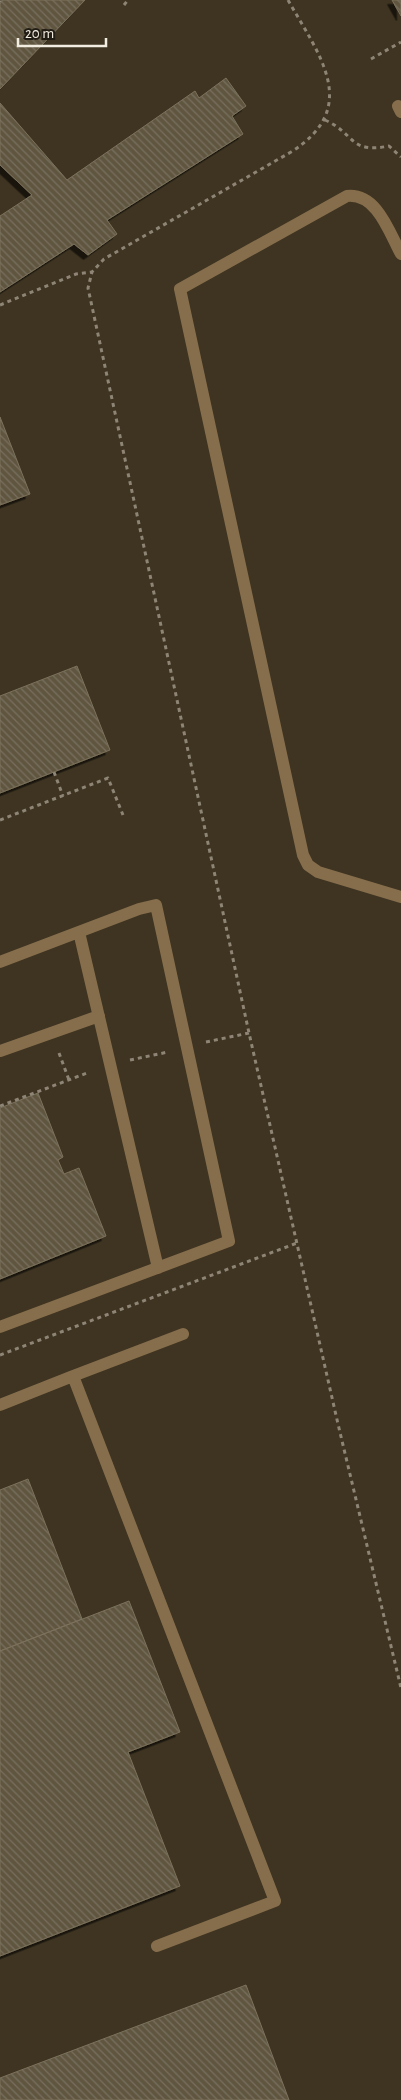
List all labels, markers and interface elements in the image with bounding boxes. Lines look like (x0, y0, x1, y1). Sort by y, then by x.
scale bar (18, 15, 105, 47)
text: 20 m (25, 26, 54, 41)

